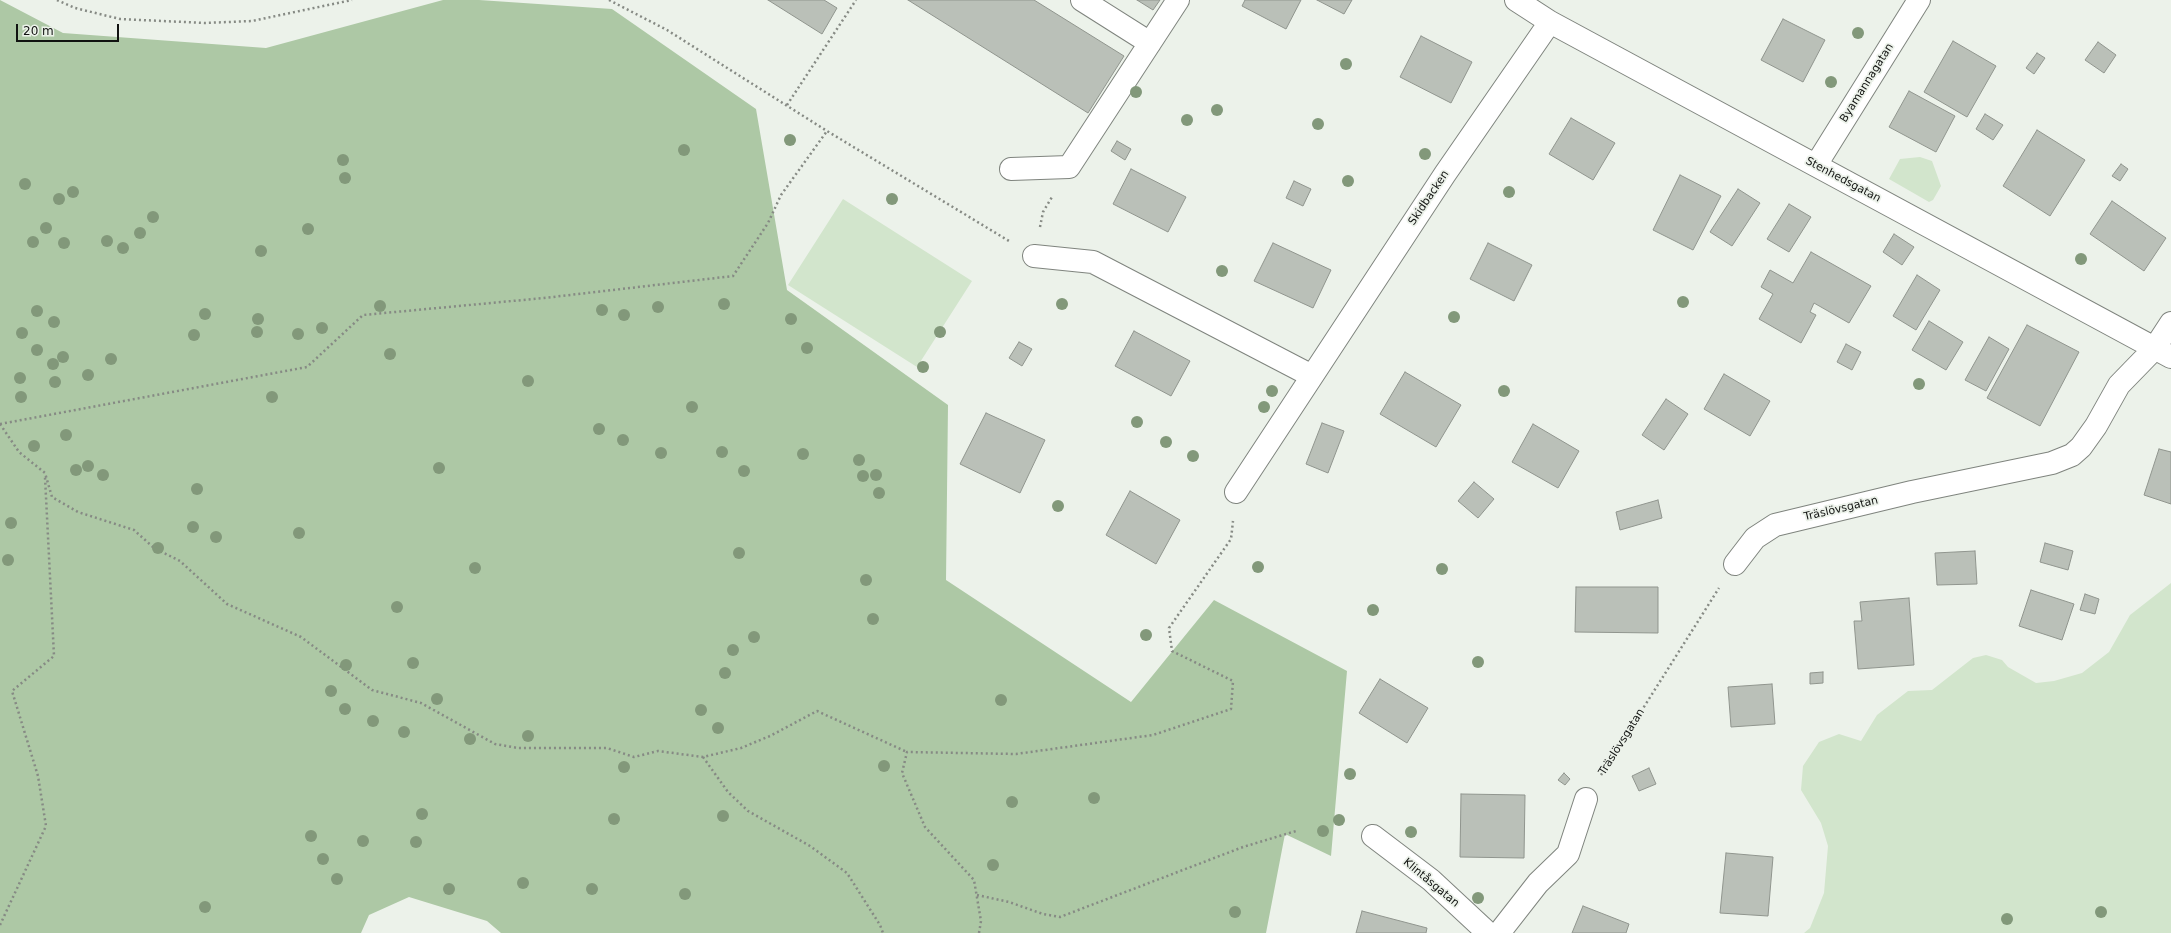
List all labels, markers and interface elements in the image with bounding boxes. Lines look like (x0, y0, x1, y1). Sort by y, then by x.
scale bar (18, 16, 121, 42)
text: 20 m (23, 24, 54, 38)
street label: Byamannagatan (1837, 41, 1897, 125)
street label: Stenhedsgatan (1803, 155, 1883, 205)
street label: Skidbacken (1406, 168, 1452, 228)
street label: Träslövsgatan (1803, 494, 1879, 524)
street label: Träslövsgatan (1596, 706, 1648, 778)
street label: Klintåsgatan (1400, 856, 1462, 910)

